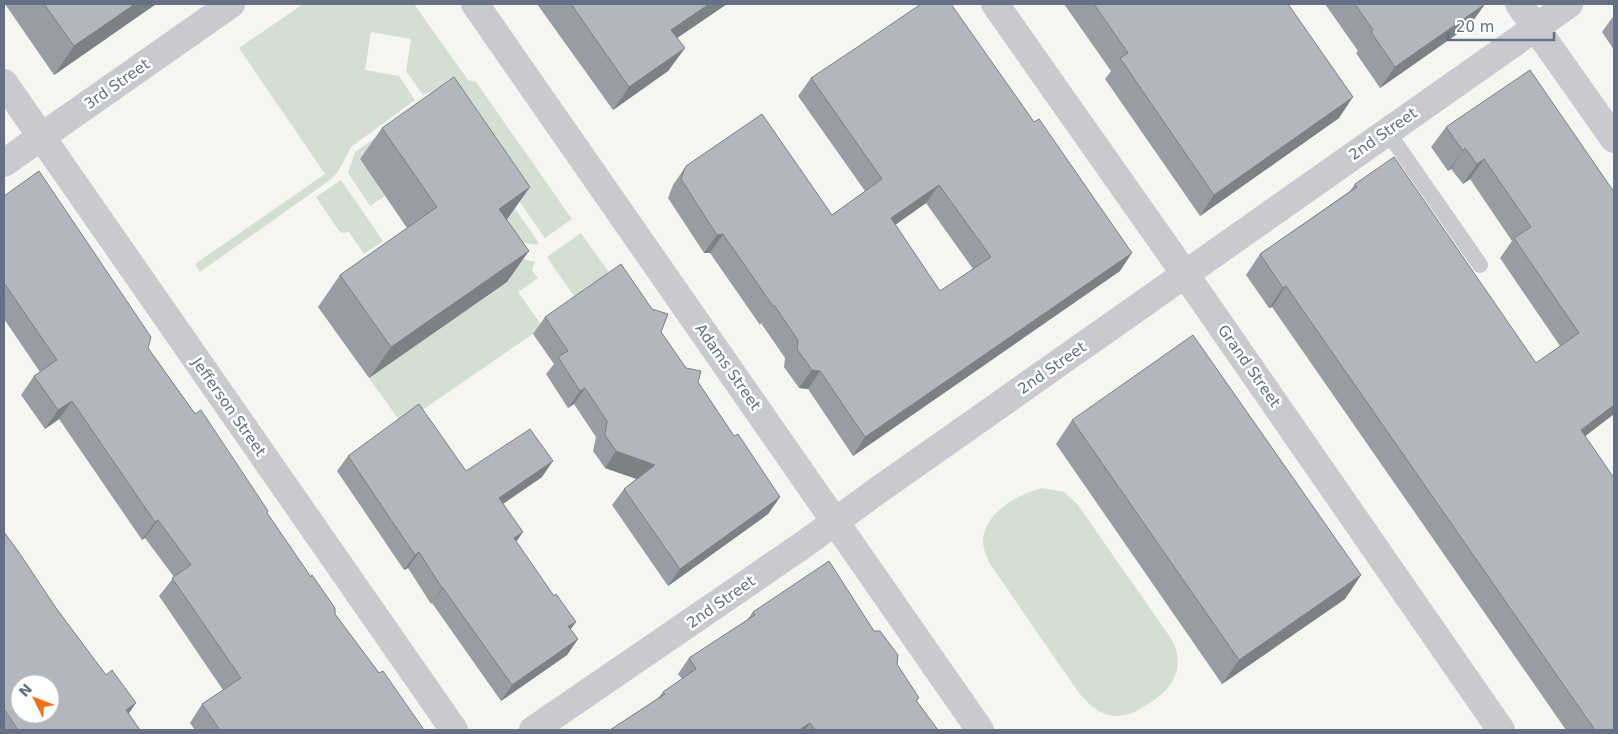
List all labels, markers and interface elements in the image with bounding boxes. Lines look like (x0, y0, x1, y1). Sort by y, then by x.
scale bar (1448, 10, 1554, 42)
text: 20 m (1456, 18, 1494, 36)
street label: 3rd Street (81, 55, 153, 113)
street label: 2nd Street (1346, 104, 1421, 164)
street label: Adams Street (692, 320, 765, 414)
street label: Grand Street (1214, 321, 1284, 411)
street label: 2nd Street (1015, 338, 1090, 398)
street label: Jefferson Street (188, 353, 270, 460)
street label: 2nd Street (684, 572, 759, 632)
north arrow (10, 674, 60, 724)
text: N (15, 681, 35, 700)

